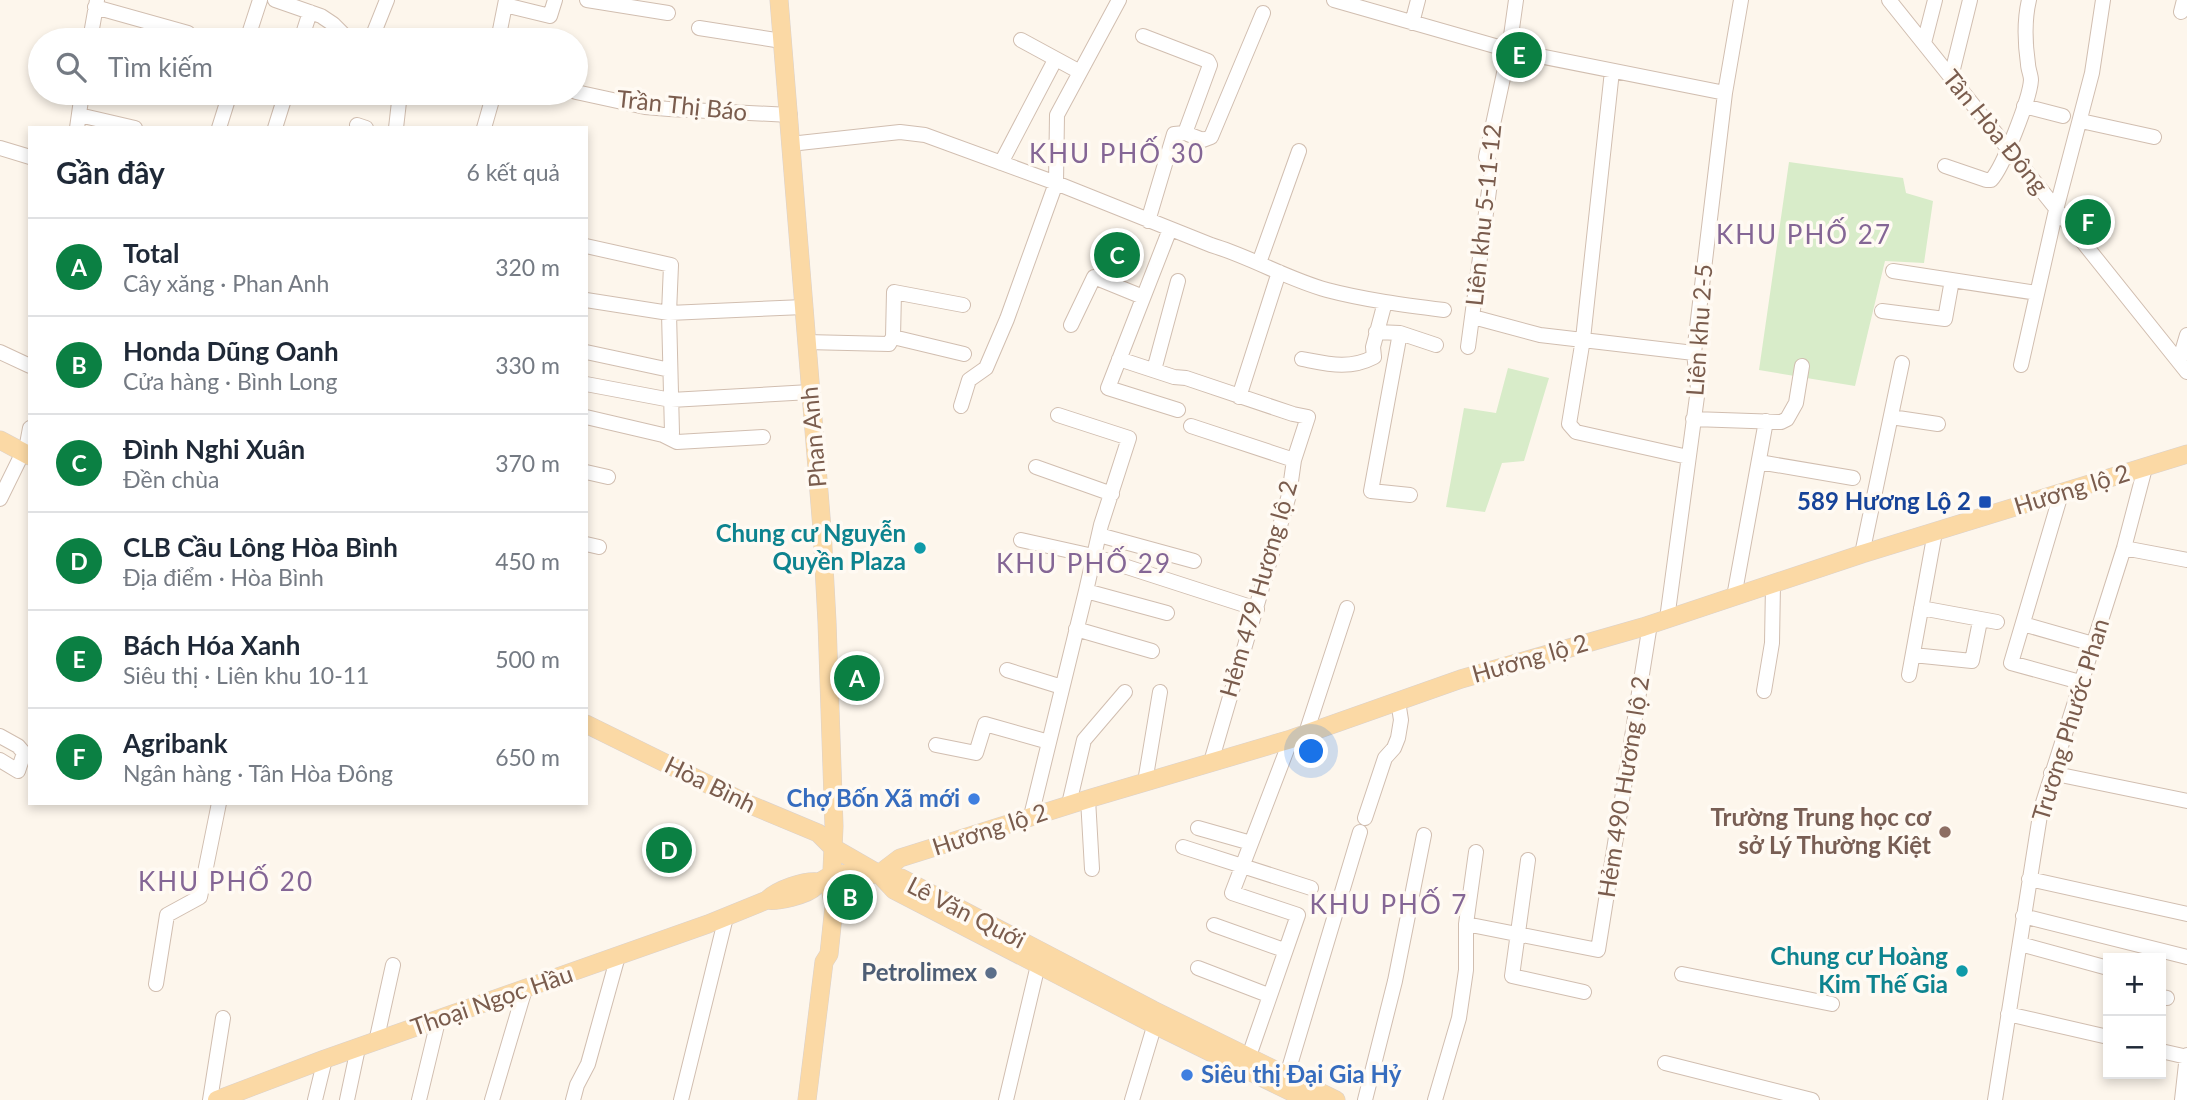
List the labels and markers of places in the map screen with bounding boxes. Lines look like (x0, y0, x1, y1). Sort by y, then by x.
pin: E (1496, 29, 1542, 81)
pin: F (2065, 196, 2111, 248)
pin: C (1094, 229, 1140, 281)
place label: 589 Hương Lộ 2 (1797, 486, 1971, 515)
marker: 589 Hương Lộ 2 (1977, 494, 1993, 510)
place label: Chung cư Nguyễn Quyền Plaza (716, 518, 906, 575)
marker: Chung cư Nguyễn Quyền Plaza (912, 540, 928, 556)
pin: A (834, 652, 880, 704)
place label: Chợ Bốn Xã mới (787, 783, 960, 812)
marker: Chợ Bốn Xã mới (966, 791, 982, 807)
place label: Trường Trung học cơ sở Lý Thường Kiệt (1711, 802, 1932, 859)
pin: D (646, 824, 692, 876)
marker: Trường Trung học cơ sở Lý Thường Kiệt (1937, 824, 1953, 840)
pin: B (827, 871, 873, 923)
place label: Chung cư Hoàng Kim Thế Gia (1770, 941, 1948, 998)
place label: Petrolimex (861, 957, 977, 986)
marker: Chung cư Hoàng Kim Thế Gia (1954, 963, 1970, 979)
marker: Petrolimex (983, 965, 999, 981)
place label: Siêu thị Đại Gia Hỷ (1201, 1059, 1402, 1088)
marker: Siêu thị Đại Gia Hỷ (1179, 1067, 1195, 1083)

